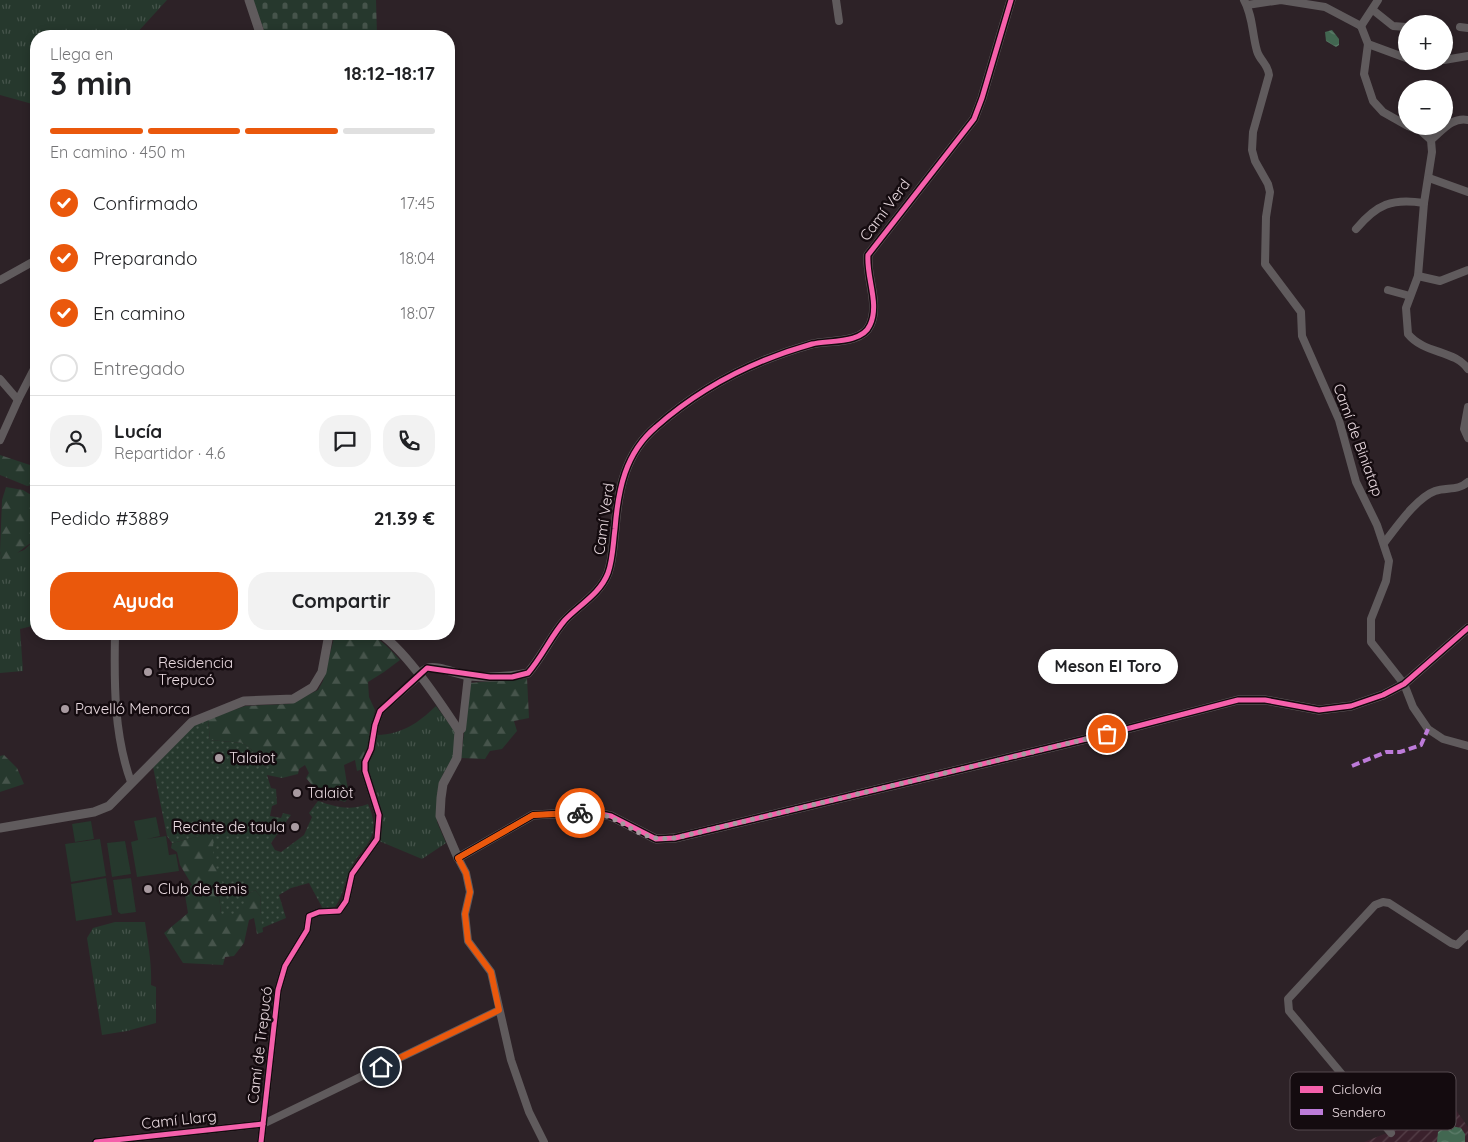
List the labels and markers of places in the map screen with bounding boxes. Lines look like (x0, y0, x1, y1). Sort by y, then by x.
callout: Meson El Toro (1037, 649, 1177, 684)
place label: Residencia Trepucó (158, 653, 233, 689)
marker: Residencia Trepucó (142, 666, 154, 678)
place label: Pavelló Menorca (75, 699, 190, 718)
marker: Pavelló Menorca (59, 703, 71, 715)
pin (1086, 713, 1128, 755)
place label: Talaiot (229, 748, 276, 767)
marker: Talaiot (213, 752, 225, 764)
place label: Talaiòt (307, 783, 354, 802)
marker: Talaiòt (291, 787, 303, 799)
place label: Recinte de taula (173, 817, 285, 836)
marker: Recinte de taula (289, 821, 301, 833)
place label: Club de tenis (158, 879, 247, 898)
marker: Club de tenis (142, 883, 154, 895)
pin (360, 1046, 402, 1088)

